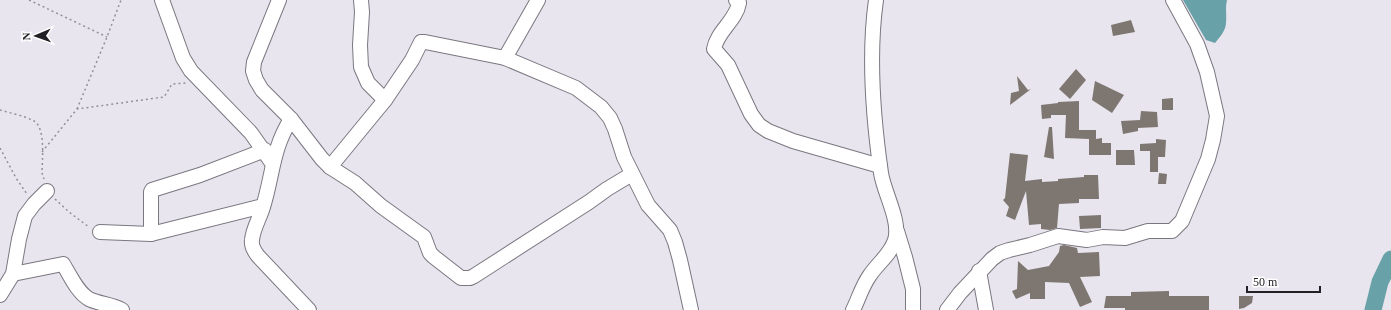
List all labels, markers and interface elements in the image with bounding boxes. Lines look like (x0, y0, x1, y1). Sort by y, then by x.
north arrow (16, 16, 56, 56)
text: N (20, 32, 32, 41)
scale bar (1247, 268, 1320, 294)
text: 50 m (1253, 275, 1278, 289)

